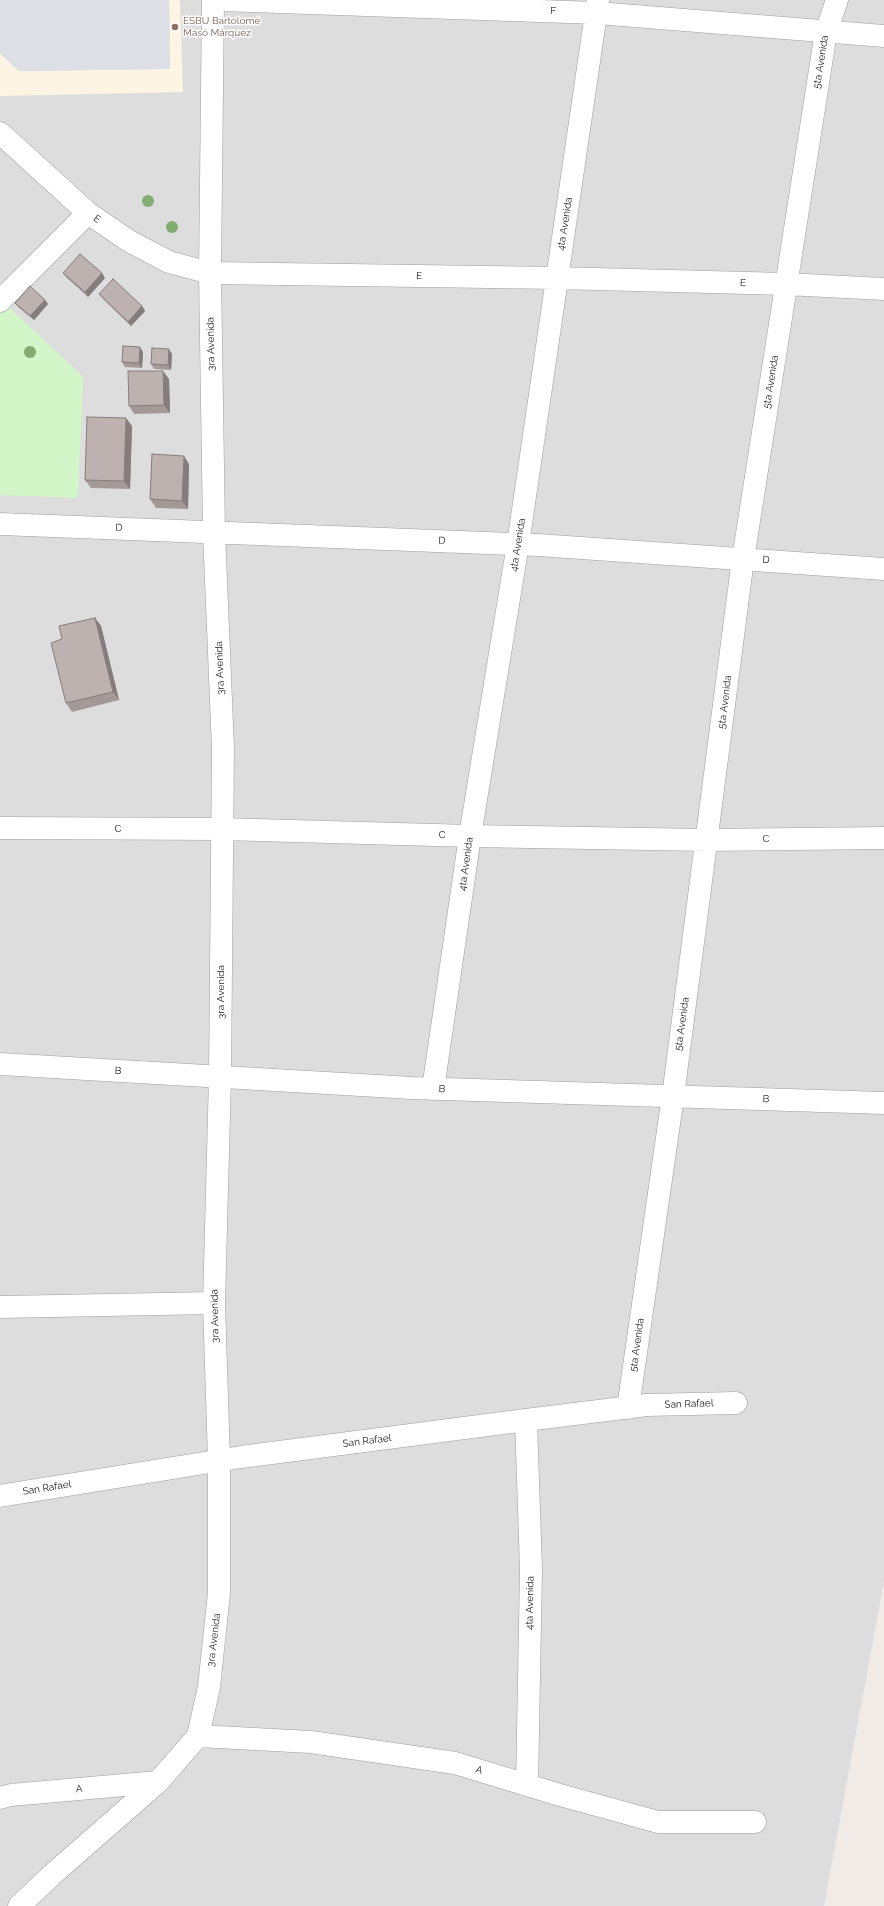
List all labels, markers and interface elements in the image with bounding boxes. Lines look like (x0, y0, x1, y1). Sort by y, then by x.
street label: F (550, 5, 556, 17)
place label: ESBU Bartolomé Masó Márquez (183, 15, 260, 38)
marker: ESBU Bartolomé Masó Márquez (170, 22, 180, 32)
street label: 5ta Avenida (811, 34, 831, 90)
street label: 4ta Avenida (555, 196, 575, 252)
street label: E (91, 212, 103, 226)
street label: E (416, 270, 422, 282)
street label: E (740, 277, 746, 289)
street label: 3ra Avenida (205, 317, 217, 371)
street label: 5ta Avenida (761, 354, 781, 410)
street label: 4ta Avenida (508, 517, 528, 573)
street label: D (115, 522, 123, 534)
street label: D (438, 535, 446, 547)
street label: D (762, 554, 770, 566)
street label: 3ra Avenida (213, 641, 227, 695)
street label: 5ta Avenida (716, 675, 734, 729)
street label: C (115, 823, 121, 835)
street label: C (438, 829, 446, 841)
street label: C (763, 833, 769, 845)
street label: 4ta Avenida (456, 836, 476, 892)
street label: 3ra Avenida (215, 965, 227, 1019)
street label: 5ta Avenida (672, 996, 692, 1052)
street label: B (114, 1065, 122, 1077)
street label: B (438, 1083, 446, 1095)
street label: B (762, 1093, 770, 1105)
street label: 3ra Avenida (209, 1289, 221, 1343)
street label: 5ta Avenida (627, 1317, 647, 1373)
street label: San Rafael (664, 1397, 714, 1411)
street label: San Rafael (342, 1432, 392, 1450)
street label: San Rafael (22, 1478, 72, 1498)
street label: 4ta Avenida (524, 1576, 536, 1630)
street label: 3ra Avenida (205, 1612, 223, 1668)
street label: A (474, 1763, 484, 1777)
street label: A (75, 1783, 83, 1795)

